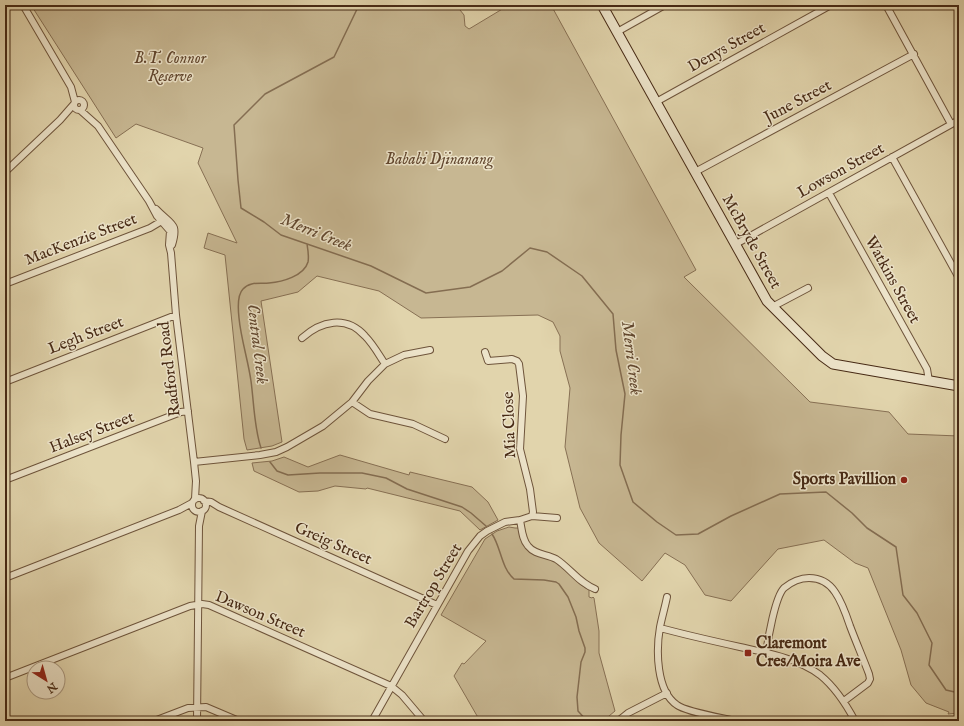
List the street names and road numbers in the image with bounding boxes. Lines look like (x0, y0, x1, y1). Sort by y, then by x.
street label: Denys Street (685, 18, 770, 77)
street label: June Street (759, 76, 836, 129)
street label: Lowson Street (794, 139, 888, 203)
street label: McBryde Street (717, 191, 785, 293)
street label: MacKenzie Street (22, 209, 140, 271)
street label: Watkins Street (860, 233, 924, 328)
street label: Legh Street (45, 312, 127, 360)
street label: Radford Road (154, 320, 186, 418)
street label: Mia Close (499, 391, 521, 459)
street label: Halsey Street (47, 408, 138, 458)
street label: Greig Street (291, 518, 375, 570)
street label: Bartrop Street (401, 540, 467, 632)
street label: Dawson Street (212, 587, 309, 643)

